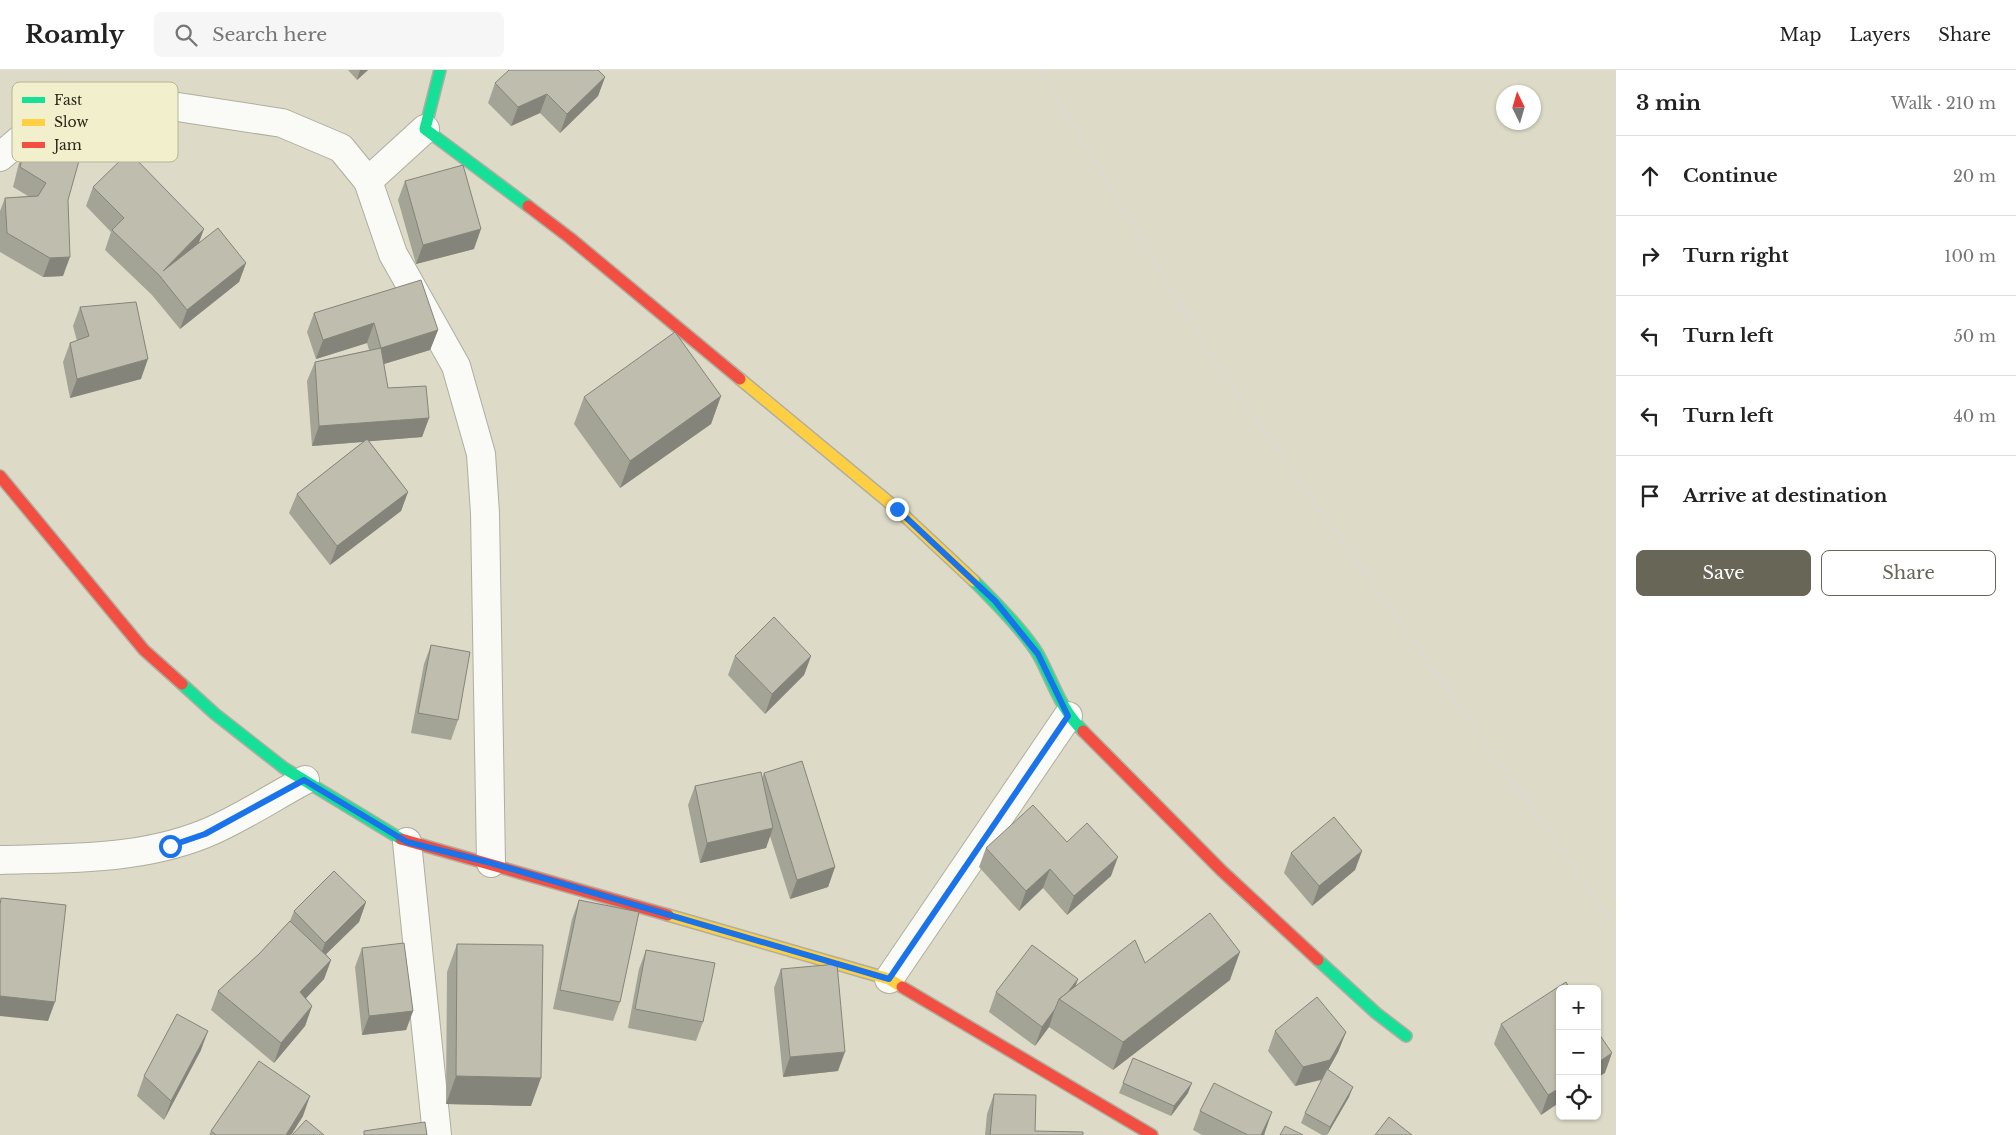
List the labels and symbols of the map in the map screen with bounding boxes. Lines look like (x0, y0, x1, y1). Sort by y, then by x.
legend (12, 82, 178, 162)
north arrow (1496, 85, 1541, 130)
text: Fast (54, 91, 83, 109)
text: Slow (54, 113, 88, 131)
text: Jam (52, 136, 82, 154)
route end (886, 498, 909, 521)
route start (159, 835, 182, 858)

